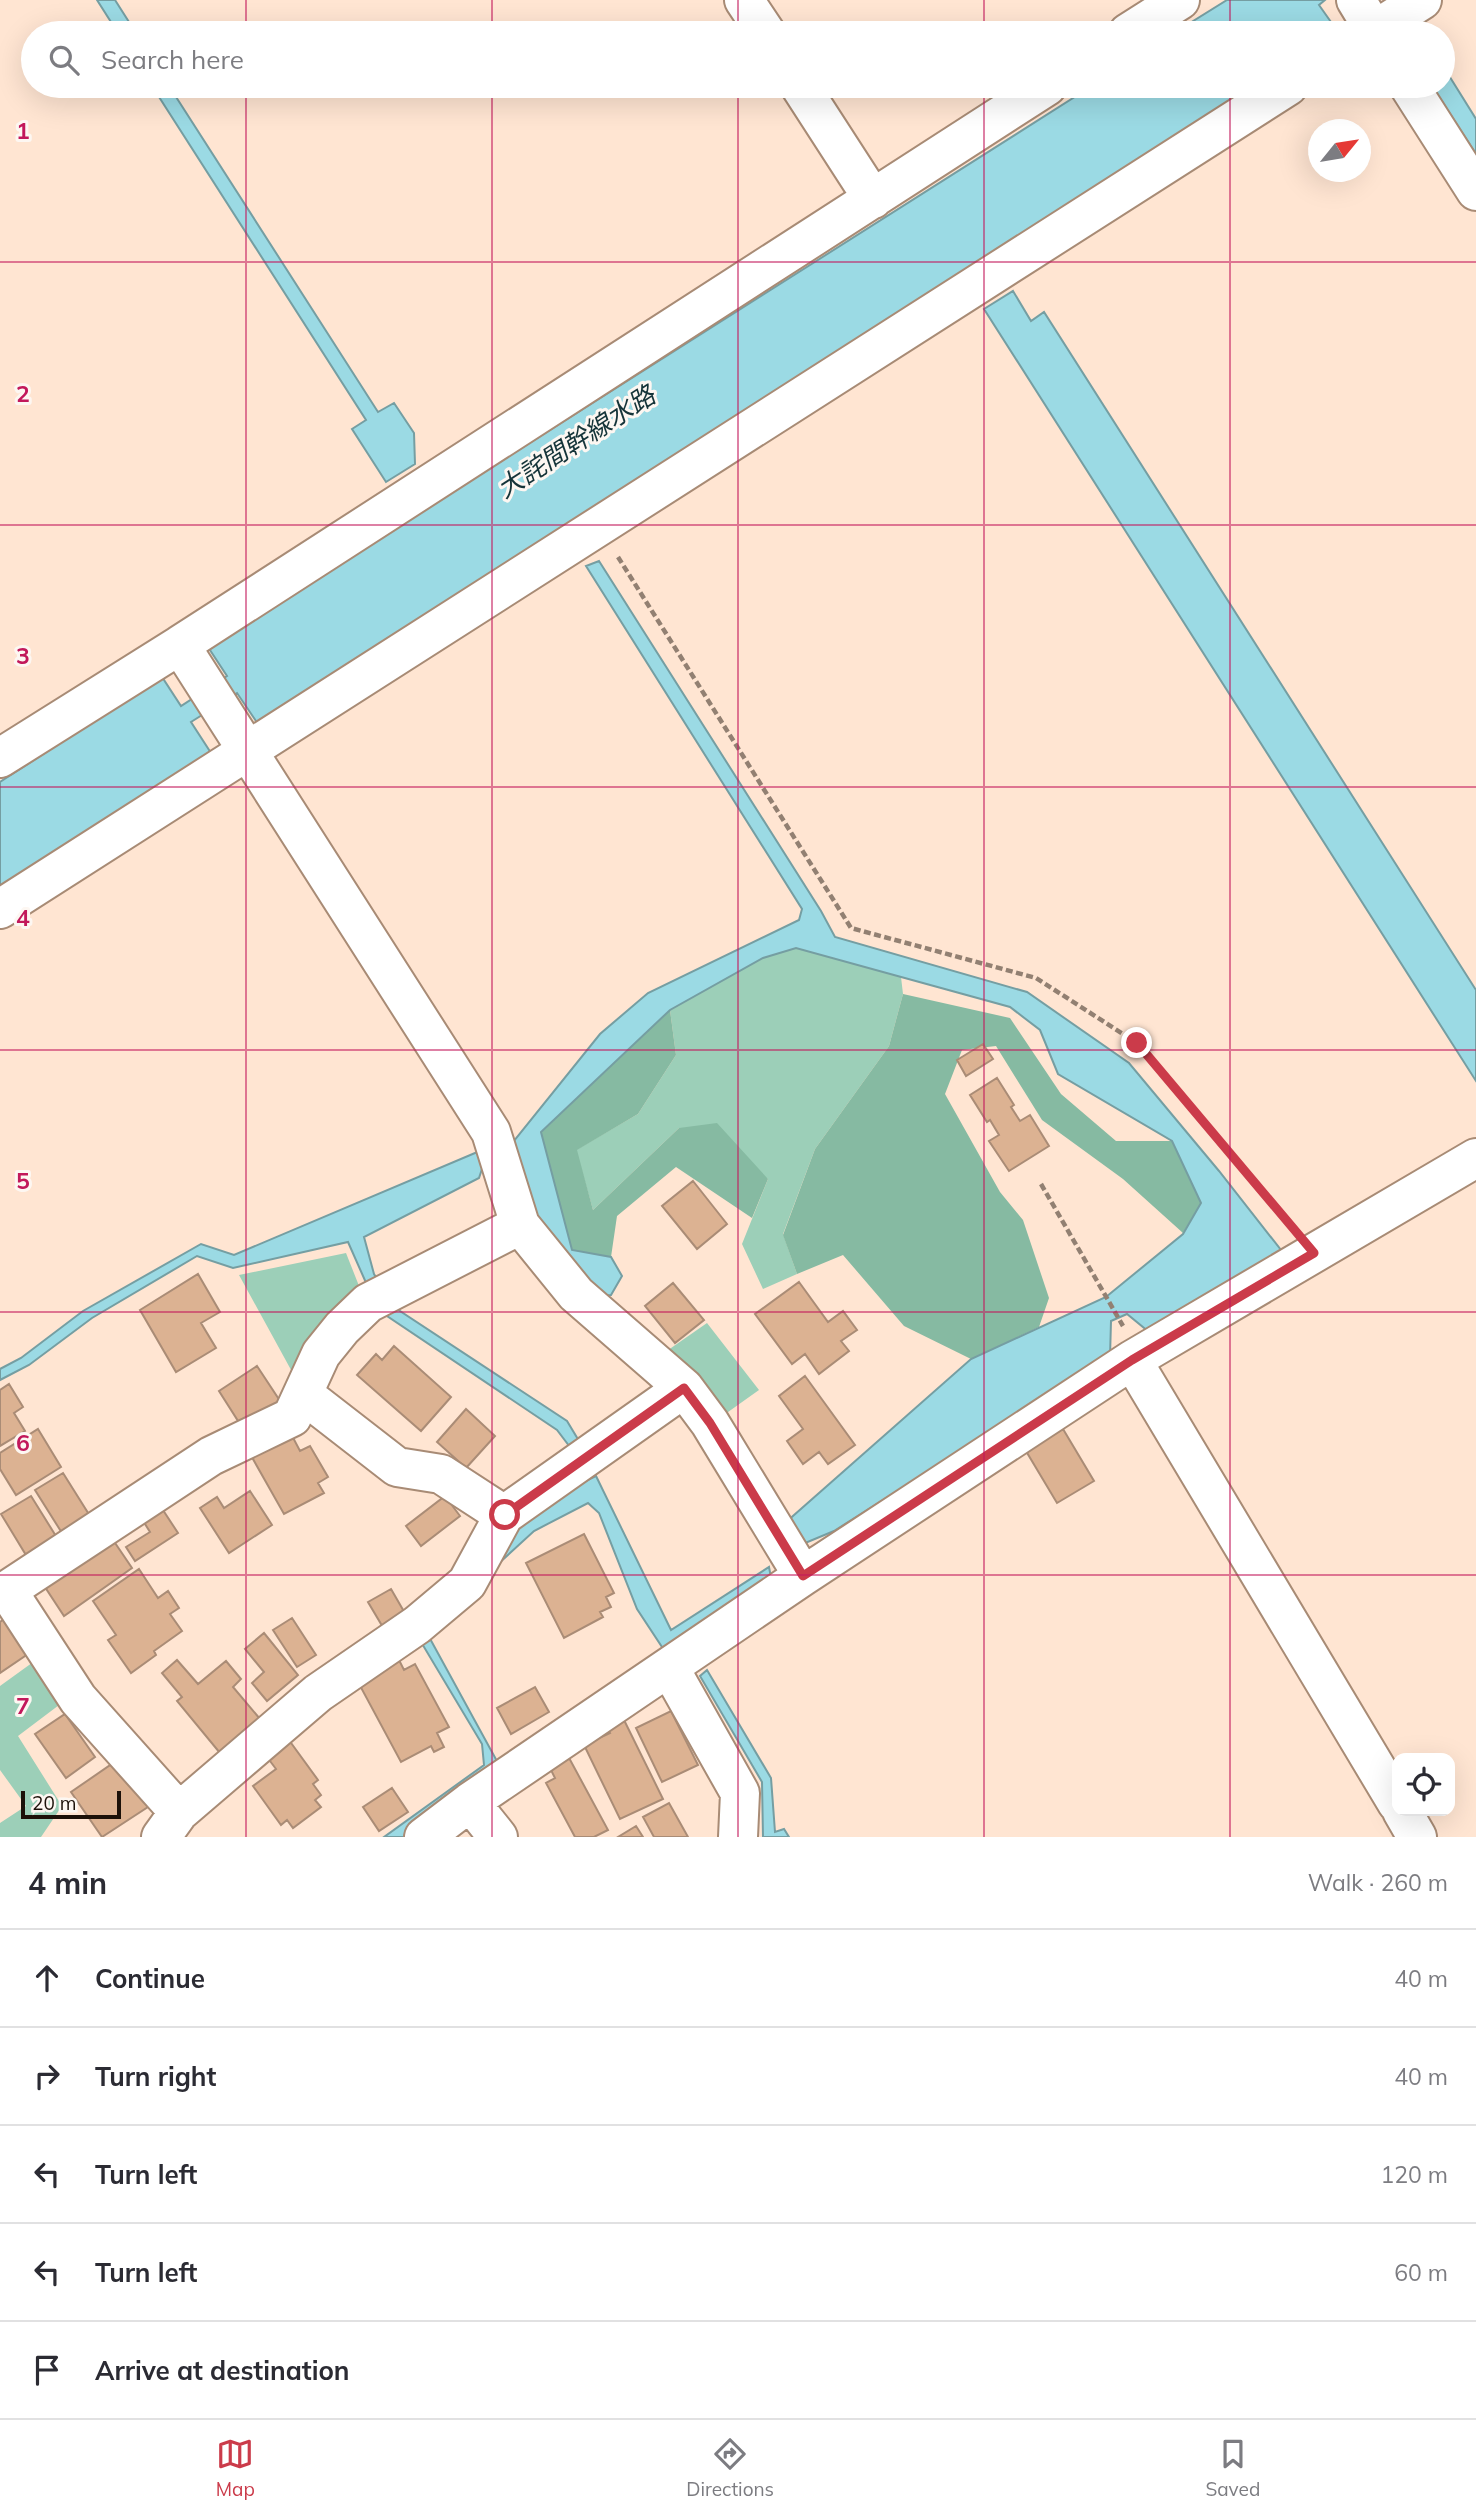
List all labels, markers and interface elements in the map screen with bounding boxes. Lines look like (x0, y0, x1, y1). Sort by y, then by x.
search box (21, 21, 1455, 98)
icon: search (45, 41, 83, 79)
text: Search here (101, 43, 244, 76)
text: 1 (16, 116, 30, 145)
north arrow (1308, 119, 1371, 182)
water label: 大詫間幹線水路 (490, 377, 663, 505)
text: 2 (16, 379, 30, 408)
text: 3 (16, 641, 30, 670)
text: 4 (16, 903, 30, 932)
route end (1121, 1027, 1152, 1058)
text: 5 (16, 1166, 30, 1195)
text: 6 (16, 1428, 30, 1457)
route start (489, 1499, 520, 1530)
text: 7 (16, 1691, 30, 1720)
map controls (1392, 1753, 1455, 1816)
button: locate (1392, 1753, 1455, 1816)
scale bar (21, 1788, 121, 1820)
text: 20 m (32, 1791, 76, 1815)
text: 4 min (28, 1864, 107, 1902)
text: Walk · 260 m (1308, 1868, 1448, 1897)
icon: ahead (28, 1959, 66, 1997)
text: Continue (95, 1962, 205, 1995)
text: 40 m (1394, 1964, 1448, 1993)
icon: right (28, 2057, 66, 2095)
text: Turn right (95, 2060, 216, 2093)
text: 40 m (1394, 2062, 1448, 2091)
icon: left (28, 2155, 66, 2193)
text: Turn left (95, 2158, 197, 2191)
text: 120 m (1380, 2160, 1448, 2189)
icon: left (28, 2253, 66, 2291)
text: Turn left (95, 2256, 197, 2289)
text: 60 m (1394, 2258, 1448, 2287)
icon: arrive (28, 2351, 66, 2389)
text: Arrive at destination (95, 2354, 350, 2387)
tab: Map (216, 2435, 255, 2501)
tab: Directions (686, 2435, 774, 2501)
tab: Saved (1205, 2435, 1260, 2501)

